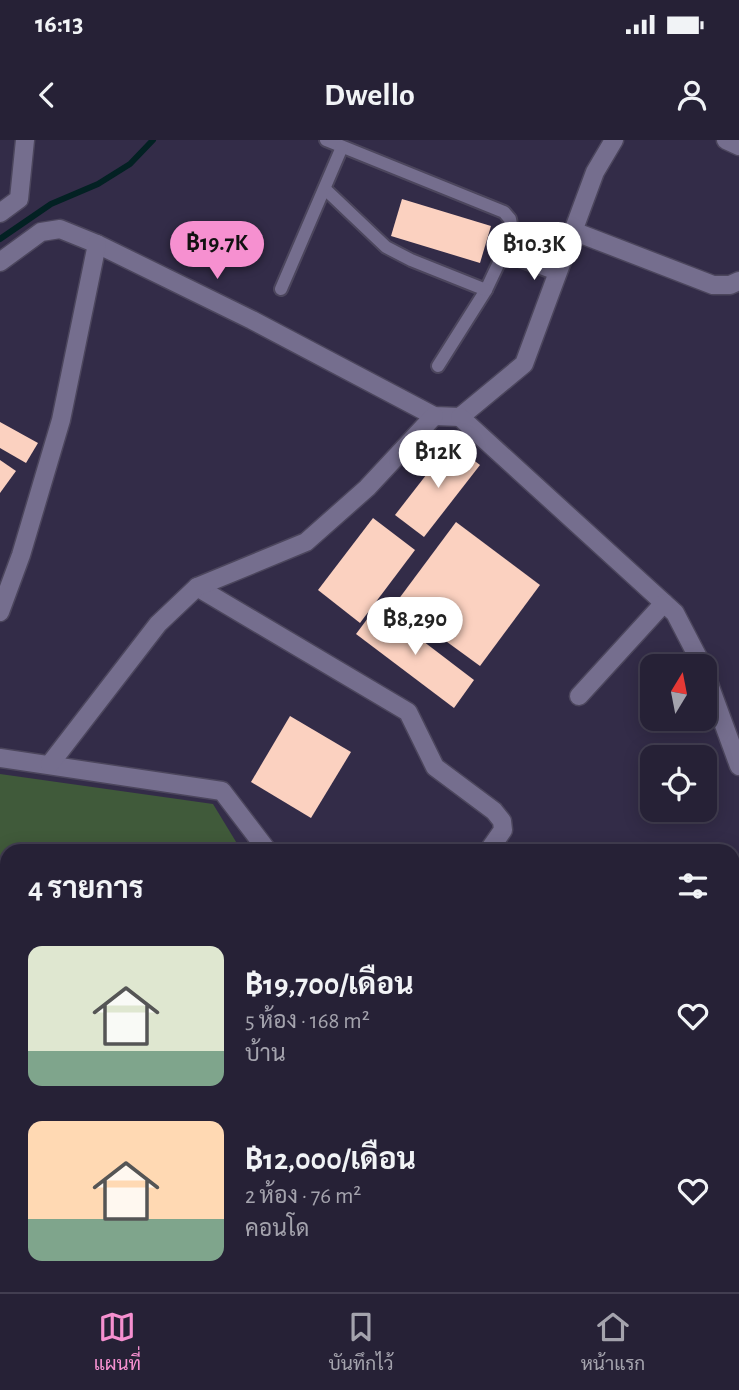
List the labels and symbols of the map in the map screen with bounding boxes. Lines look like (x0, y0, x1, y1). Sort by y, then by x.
pin: ฿19.7K (160, 222, 274, 281)
pin: ฿10.3K (477, 222, 591, 282)
pin: ฿12K (397, 430, 479, 490)
pin: ฿8,290 (358, 598, 472, 657)
north arrow (640, 654, 718, 732)

